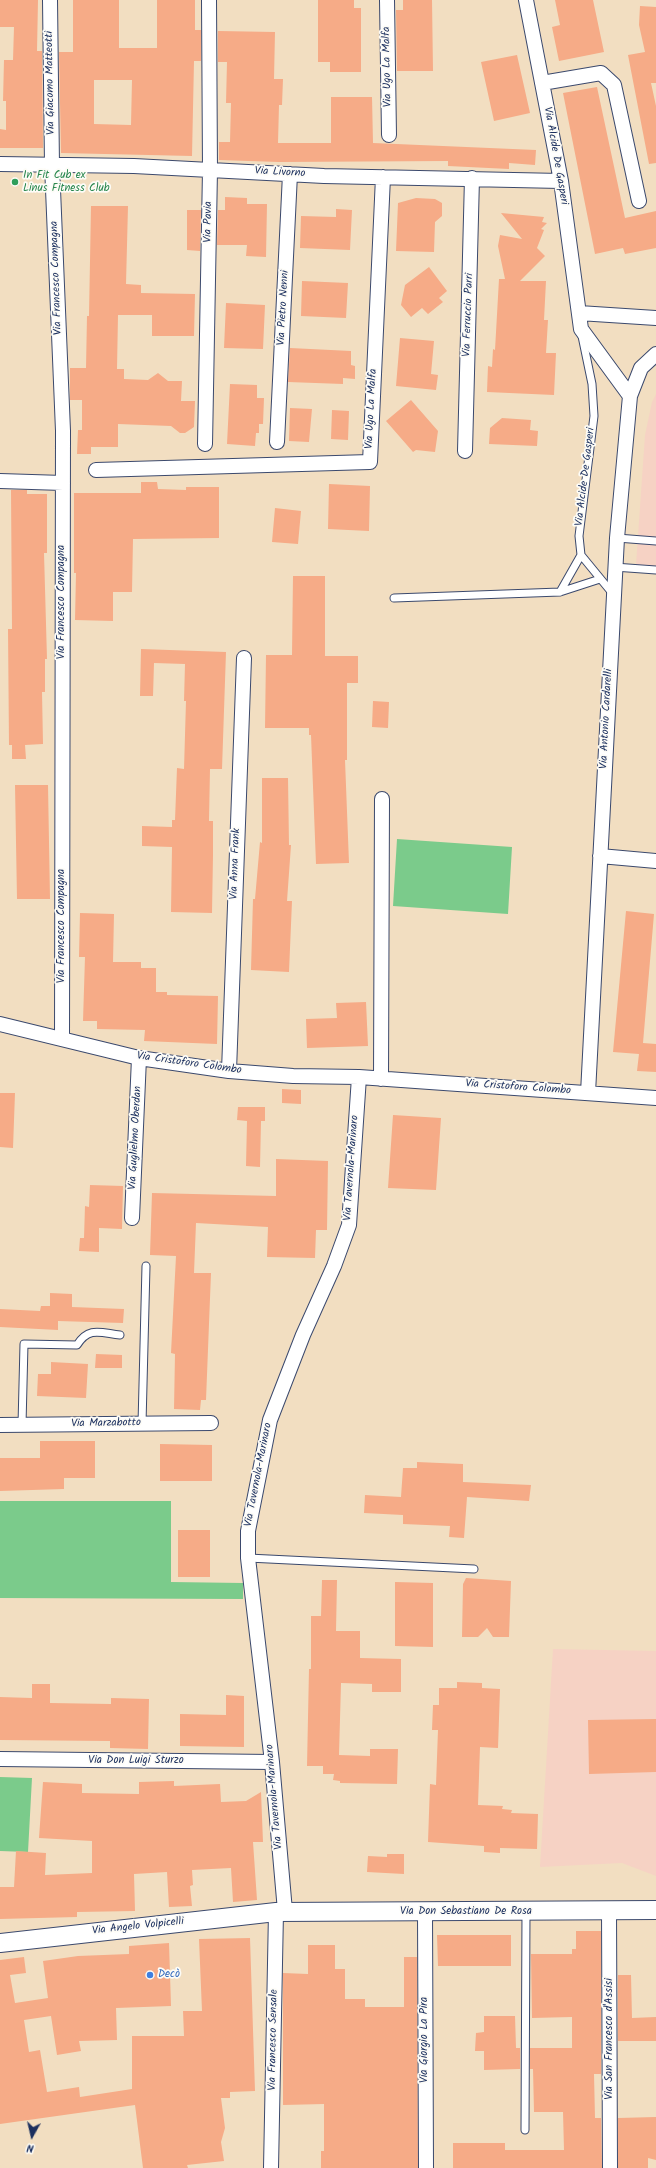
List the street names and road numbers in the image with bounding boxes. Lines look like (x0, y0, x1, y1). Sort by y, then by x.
street label: Via Ugo La Malfa (381, 27, 395, 107)
street label: Via Giacomo Matteotti (43, 31, 59, 135)
street label: Via Alcide De Gasperi (540, 106, 570, 206)
street label: Via Livorno (254, 165, 306, 181)
street label: Via Pavia (202, 201, 216, 243)
street label: Via Francesco Compagna (48, 221, 66, 335)
street label: Via Pietro Nenni (275, 270, 293, 346)
street label: Via Ferruccio Parri (461, 273, 477, 357)
street label: Via Ugo La Malfa (363, 368, 381, 450)
street label: Via Alcide De Gasperi (573, 427, 599, 527)
street label: Via Francesco Compagna (55, 545, 69, 659)
street label: Via Antonio Cardarelli (598, 669, 616, 769)
street label: Via Anna Frank (228, 828, 244, 900)
street label: Via Francesco Compagna (55, 869, 69, 983)
street label: Via Cristoforo Colombo (136, 1050, 242, 1078)
street label: Via Cristoforo Colombo (465, 1078, 571, 1098)
street label: Via Guglielmo Oberdan (127, 1086, 145, 1190)
street label: Via Tavernola-Marinaro (342, 1115, 362, 1221)
street label: Via Marzabotto (71, 1417, 141, 1431)
street label: Via Tavernola-Marinaro (242, 1422, 276, 1528)
street label: Via Tavernola-Marinaro (264, 1744, 286, 1850)
street label: Via Don Luigi Sturzo (88, 1754, 184, 1768)
street label: Via Don Sebastiano De Rosa (400, 1905, 532, 1919)
street label: Via Angelo Volpicelli (92, 1916, 184, 1938)
street label: Via San Francesco d'Assisi (603, 1978, 617, 2100)
street label: Via Francesco Sensale (267, 1989, 281, 2091)
street label: Via Giorgio La Pira (418, 1997, 432, 2083)

